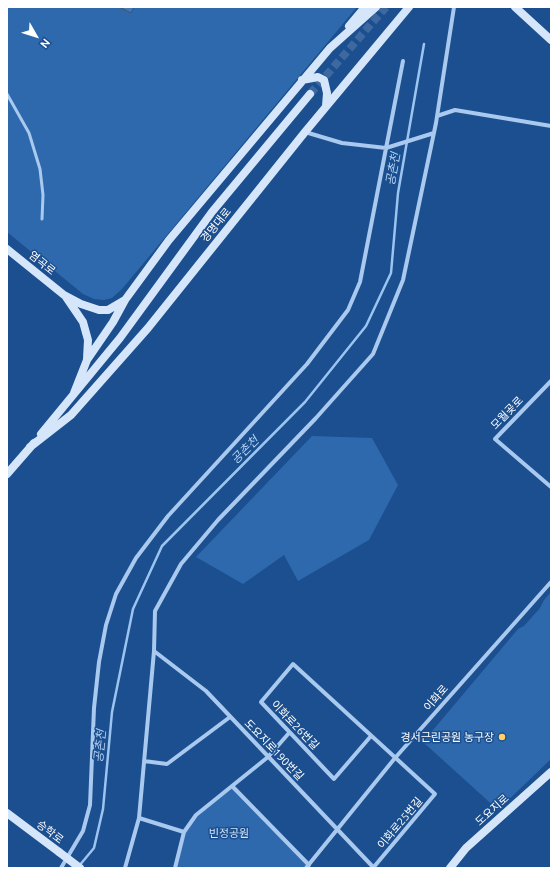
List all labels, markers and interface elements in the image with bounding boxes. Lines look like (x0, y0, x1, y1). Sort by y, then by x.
north arrow (16, 16, 56, 56)
text: N (38, 37, 53, 51)
water label: 공촌천 (383, 151, 403, 187)
street label: 경명대로 (198, 205, 234, 245)
street label: 염곡로 (26, 248, 58, 278)
street label: 모월곶로 (488, 394, 526, 432)
water label: 공촌천 (228, 433, 262, 467)
street label: 이화로 (421, 682, 451, 714)
street label: 이화로26번길 (268, 698, 322, 752)
street label: 도요지로190번길 (242, 717, 306, 783)
water label: 공촌천 (91, 729, 109, 763)
place label: 경서근린공원 농구장 (400, 730, 494, 744)
marker: 경서근린공원 농구장 (497, 732, 507, 742)
street label: 도요지로 (473, 792, 511, 828)
street label: 이화로25번길 (375, 795, 425, 851)
street label: 승학로 (34, 818, 66, 846)
park label: 빈정공원 (209, 826, 249, 840)

